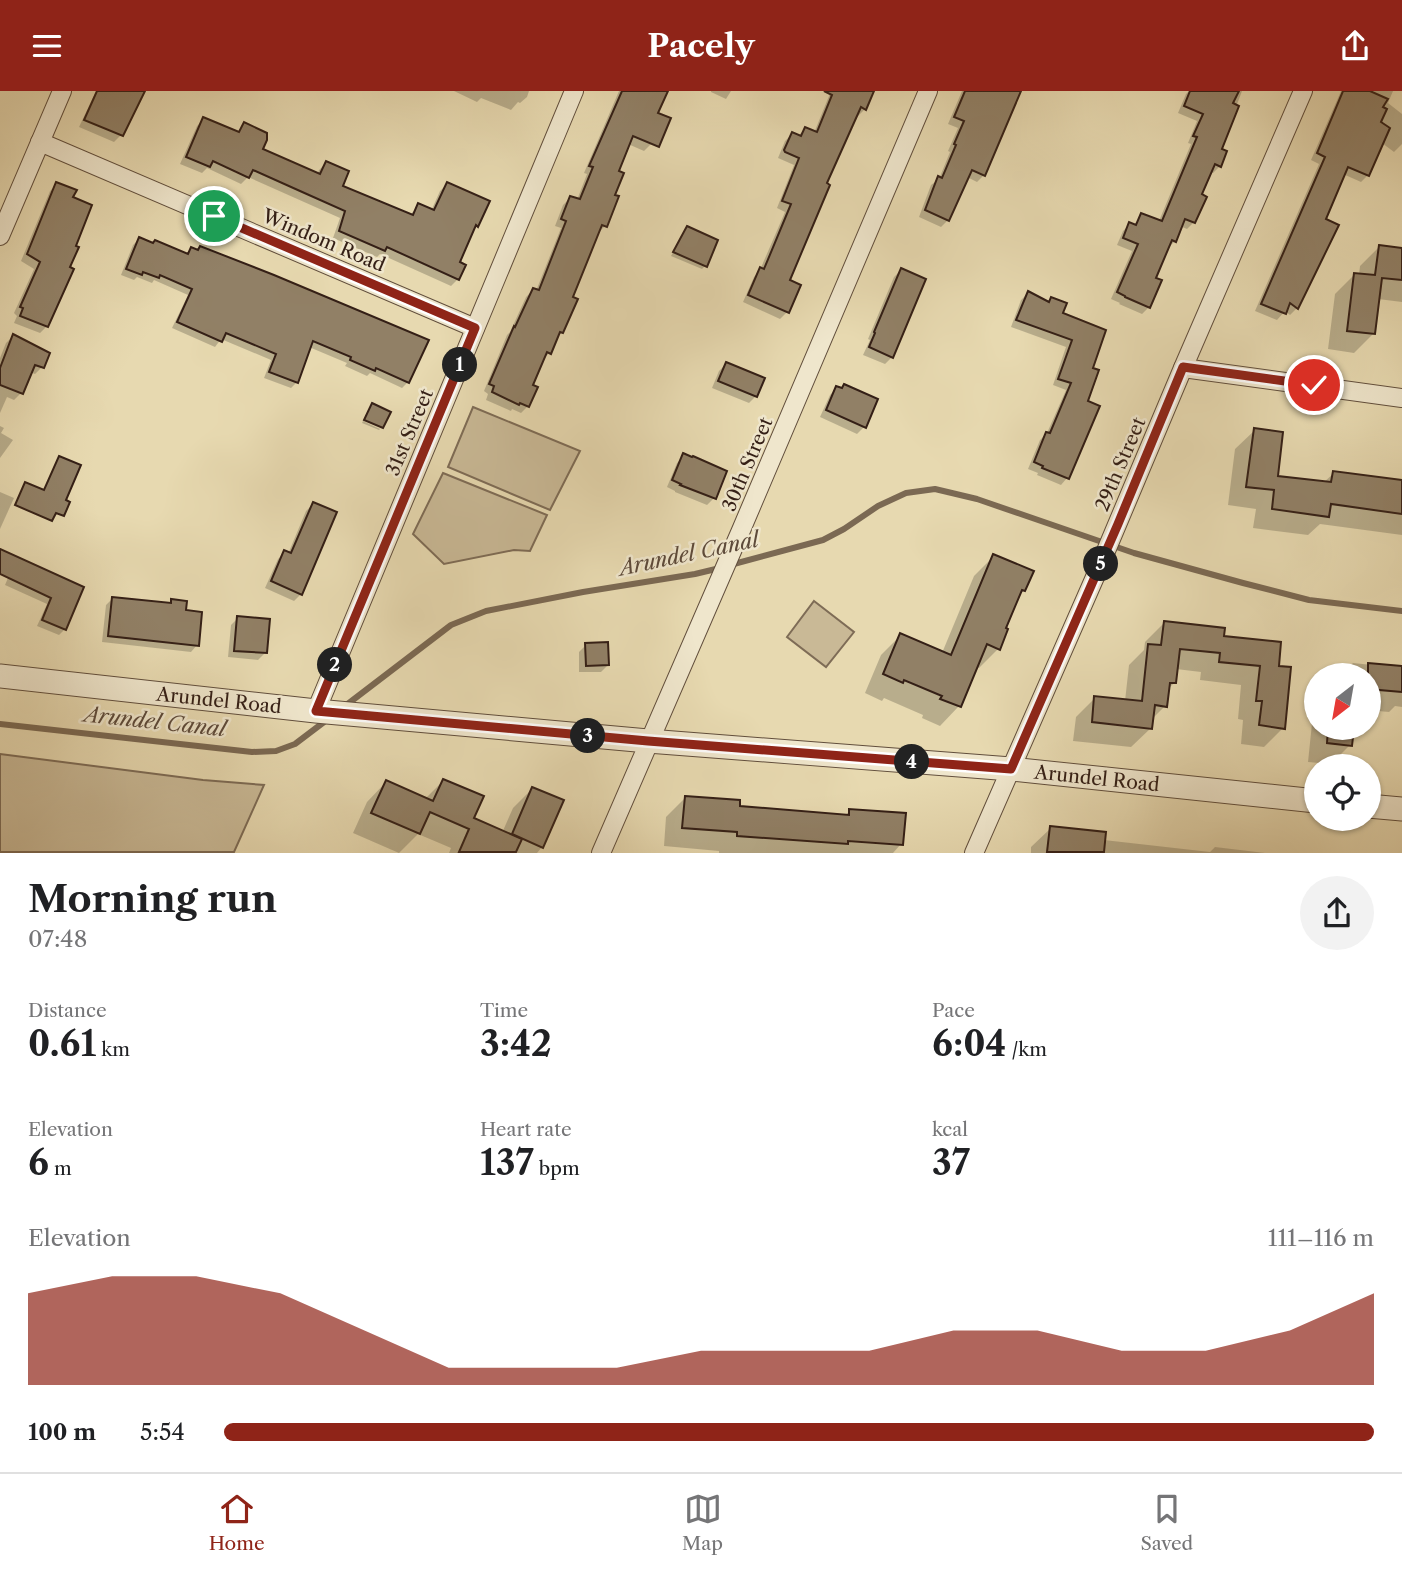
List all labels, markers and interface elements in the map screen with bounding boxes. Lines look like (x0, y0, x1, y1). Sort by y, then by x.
text: Pacely (647, 26, 755, 65)
icon: menu (28, 27, 66, 65)
icon: share (1336, 27, 1374, 65)
pin (184, 186, 244, 246)
icon: arrive (195, 197, 233, 235)
street label: Windom Road (258, 204, 389, 277)
pin: 1 (442, 347, 477, 383)
text: 1 (455, 353, 464, 376)
pin (1284, 355, 1344, 415)
icon: check (1295, 366, 1333, 404)
street label: 31st Street (381, 385, 438, 479)
street label: 30th Street (717, 413, 778, 515)
street label: 29th Street (1090, 414, 1151, 515)
water label: Arundel Canal (614, 526, 763, 581)
pin: 5 (1084, 547, 1118, 581)
text: 5 (1095, 552, 1106, 575)
pin: 2 (318, 647, 352, 683)
text: 2 (329, 653, 340, 676)
north arrow (1304, 663, 1381, 740)
map controls (1304, 663, 1381, 831)
street label: Arundel Road (154, 682, 283, 719)
water label: Arundel Canal (80, 701, 229, 742)
pin: 3 (570, 719, 606, 753)
text: 3 (582, 724, 593, 747)
pin: 4 (894, 745, 930, 779)
text: 4 (906, 750, 917, 773)
button: locate (1304, 754, 1381, 831)
street label: Arundel Road (1032, 760, 1161, 797)
text: Morning run (28, 875, 277, 922)
button: share (1300, 876, 1374, 950)
text: 07:48 (28, 925, 87, 953)
text: Distance (28, 999, 107, 1022)
text: Time (480, 999, 528, 1022)
text: Pace (932, 999, 975, 1022)
text: 0.61 (28, 1022, 96, 1065)
text: 3:42 (480, 1022, 552, 1065)
text: 6:04 (932, 1022, 1006, 1065)
text: km (96, 1038, 130, 1061)
text: /km (1006, 1038, 1047, 1061)
text: Elevation (28, 1118, 113, 1141)
text: Heart rate (480, 1118, 572, 1141)
text: kcal (932, 1118, 968, 1141)
text: 6 (28, 1141, 49, 1184)
text: 137 (480, 1141, 534, 1184)
text: 37 (932, 1141, 970, 1184)
text: m (49, 1157, 72, 1180)
text: bpm (534, 1157, 580, 1180)
text: Elevation (28, 1224, 131, 1252)
text: 111–116 m (1268, 1224, 1374, 1252)
text: 100 m (28, 1418, 96, 1446)
text: 5:54 (140, 1418, 185, 1446)
tab: Home (209, 1490, 265, 1555)
tab: Map (682, 1490, 723, 1555)
tab: Saved (1140, 1490, 1193, 1555)

